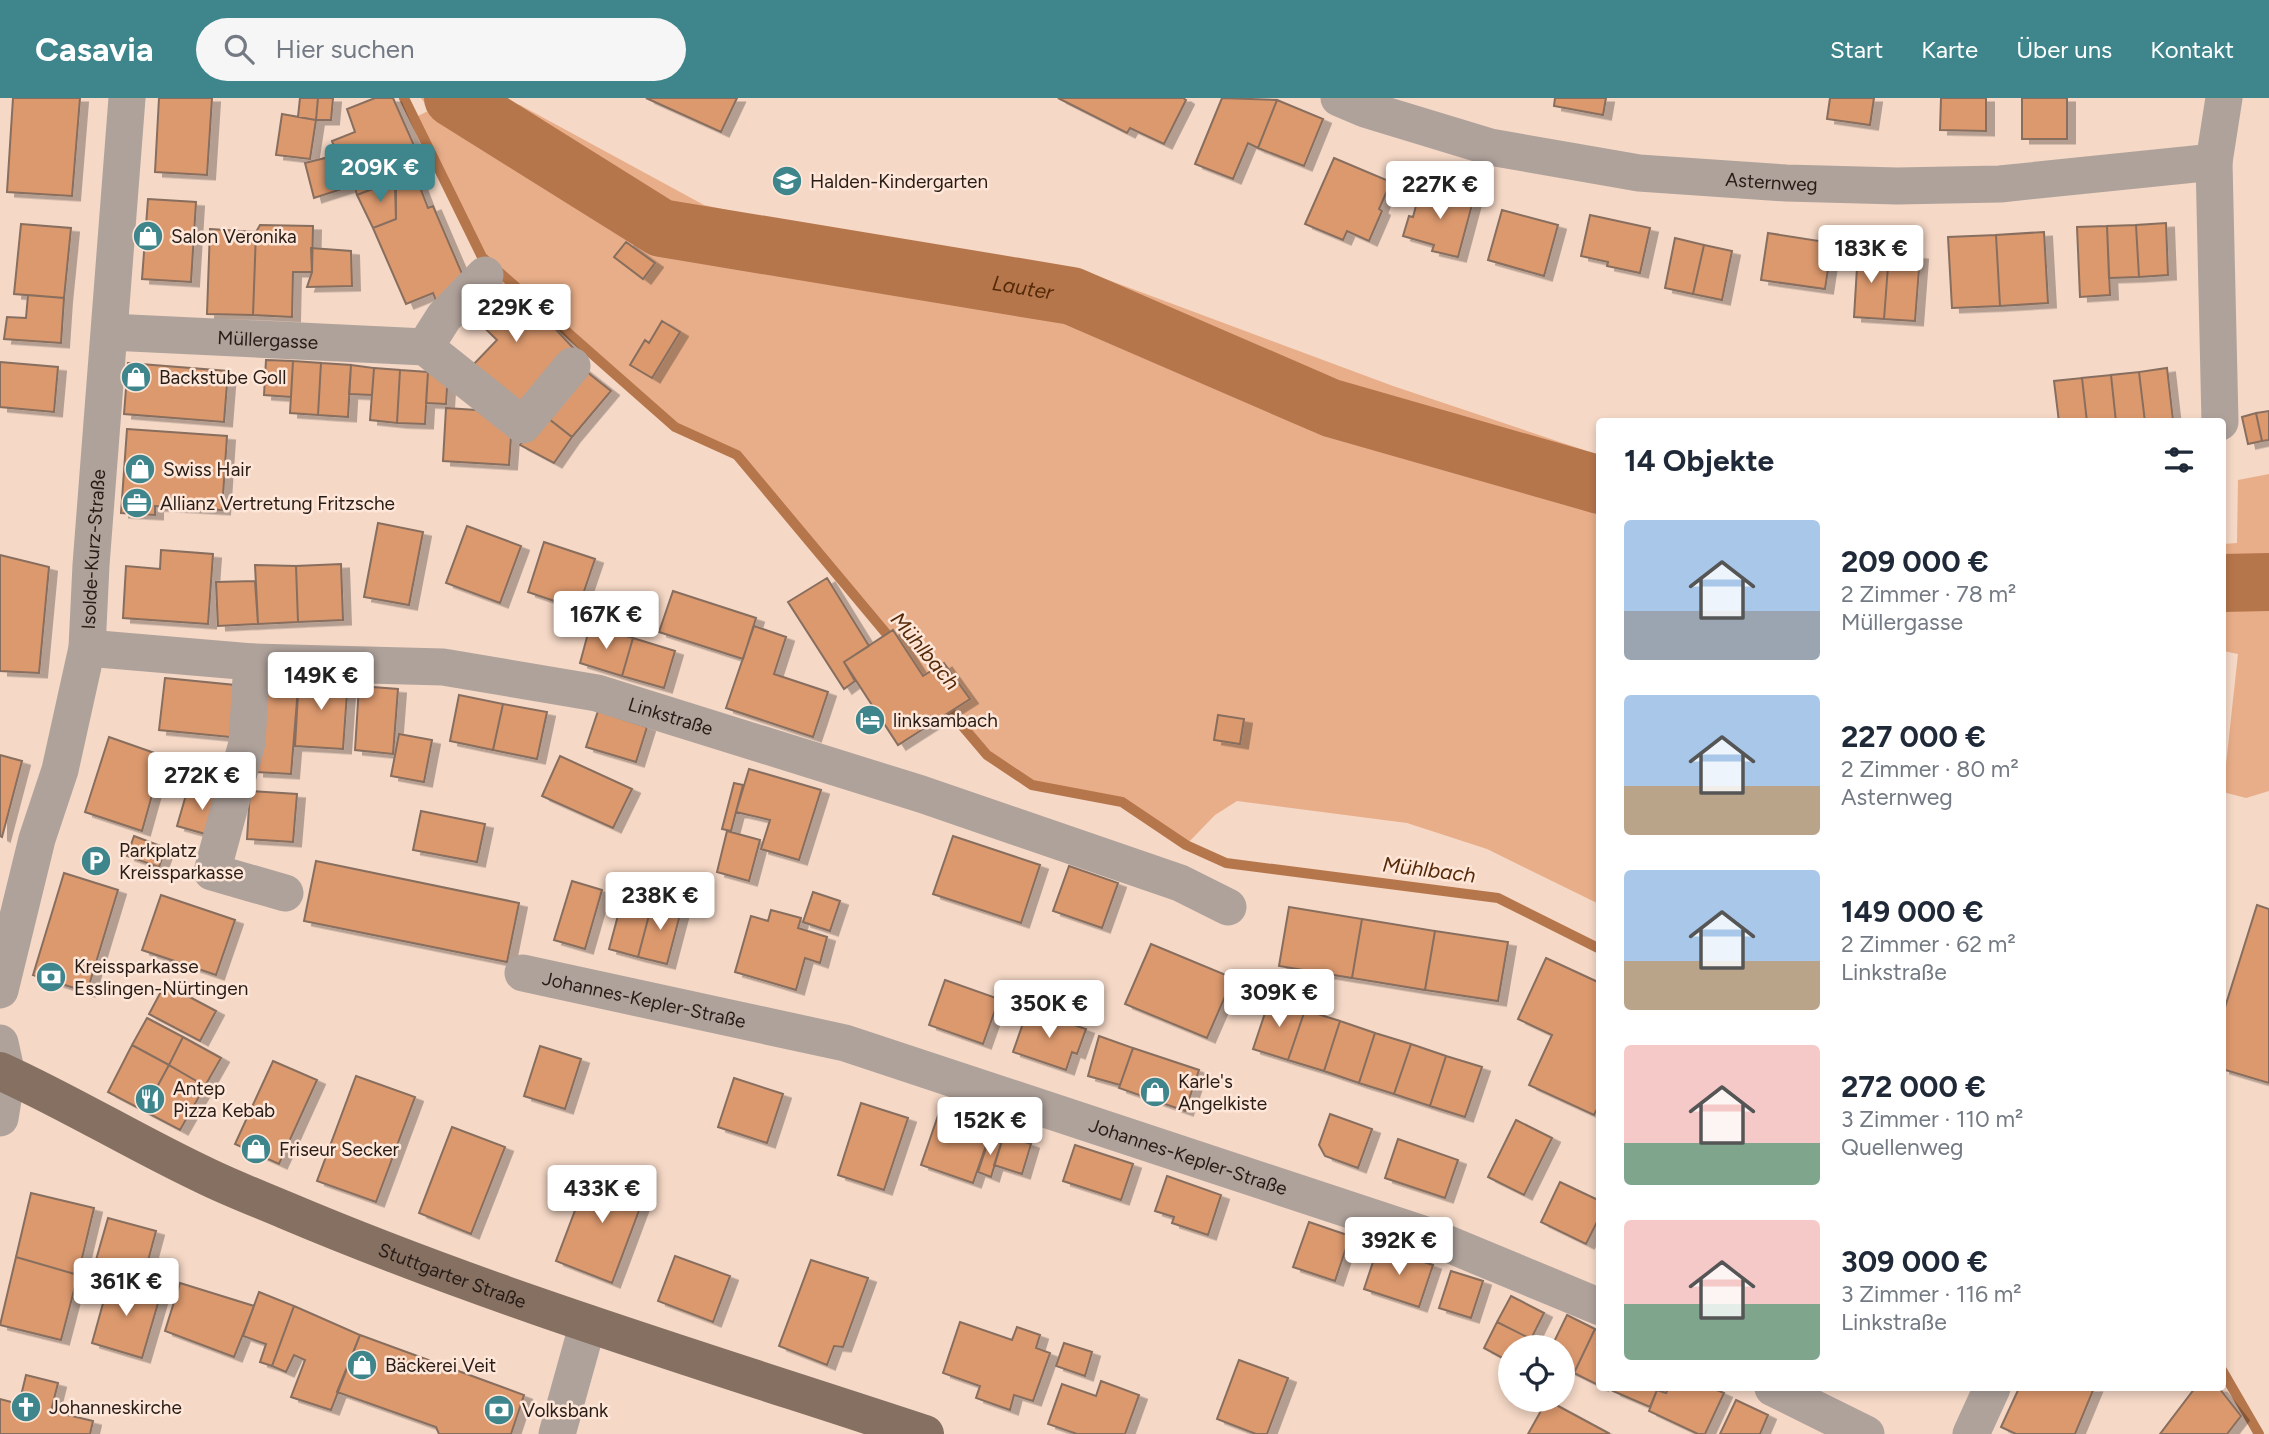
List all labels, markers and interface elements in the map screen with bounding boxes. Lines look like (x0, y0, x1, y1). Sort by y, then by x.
search box (196, 18, 686, 81)
text: Casavia (35, 30, 154, 69)
icon: search (220, 30, 258, 68)
text: Hier suchen (276, 33, 414, 65)
text: Start (1830, 35, 1883, 64)
text: Karte (1921, 35, 1978, 64)
text: Über uns (2016, 35, 2112, 64)
text: Kontakt (2150, 35, 2234, 64)
pin: 209K € (323, 144, 437, 204)
text: 209K € (341, 153, 419, 181)
pin: 227K € (1383, 162, 1497, 221)
school or university icon: Halden-Kindergarten (770, 164, 804, 198)
street label: Asternweg (1725, 168, 1818, 196)
place label: Halden-Kindergarten (810, 170, 988, 193)
text: 227K € (1402, 170, 1478, 198)
shop icon: Salon Veronika (131, 219, 165, 253)
place label: Salon Veronika (171, 225, 297, 248)
pin: 183K € (1814, 226, 1928, 285)
text: 183K € (1834, 234, 1908, 262)
water label: Lauter (990, 270, 1056, 305)
pin: 229K € (459, 285, 573, 344)
text: 229K € (478, 293, 554, 321)
street label: Müllergasse (217, 326, 319, 354)
shop icon: Backstube Goll (119, 360, 153, 394)
place label: Backstube Goll (159, 366, 286, 389)
icon: filters (2160, 441, 2198, 479)
text: 14 Objekte (1624, 442, 1774, 479)
shop icon: Swiss Hair (123, 452, 157, 486)
place label: Swiss Hair (163, 458, 252, 481)
street label: Isolde-Kurz-Straße (77, 468, 110, 630)
office icon: Allianz Vertretung Fritzsche (120, 486, 154, 520)
place label: Allianz Vertretung Fritzsche (160, 492, 395, 515)
text: 209 000 € (1841, 543, 1989, 580)
icon: home (1680, 548, 1764, 632)
text: 2 Zimmer · 78 m² (1841, 580, 2016, 608)
pin: 167K € (549, 592, 663, 651)
text: 167K € (570, 600, 642, 628)
water label: Mühlbach (886, 607, 965, 695)
text: Müllergasse (1841, 608, 1963, 636)
pin: 149K € (264, 652, 378, 712)
text: 149K € (284, 661, 358, 689)
street label: Linkstraße (625, 692, 716, 740)
hotel icon: linksambach (853, 703, 887, 737)
place label: linksambach (893, 709, 998, 732)
text: 227 000 € (1841, 718, 1986, 755)
icon: home (1680, 723, 1764, 807)
pin: 272K € (145, 752, 259, 812)
text: 2 Zimmer · 80 m² (1841, 755, 2019, 783)
text: 272K € (164, 761, 240, 789)
text: Asternweg (1841, 783, 1953, 811)
place label: Parkplatz Kreissparkasse (119, 839, 244, 884)
parking icon: Parkplatz Kreissparkasse (79, 844, 113, 878)
water label: Mühlbach (1381, 851, 1477, 888)
pin: 238K € (603, 872, 717, 932)
text: 238K € (622, 881, 698, 909)
text: 149 000 € (1841, 893, 1984, 930)
icon: home (1680, 898, 1764, 982)
text: 2 Zimmer · 62 m² (1841, 930, 2016, 958)
place label: Kreissparkasse Esslingen-Nürtingen (74, 955, 248, 1000)
text: Linkstraße (1841, 958, 1947, 986)
bank icon: Kreissparkasse Esslingen-Nürtingen (34, 960, 68, 994)
street label: Johannes-Kepler-Straße (540, 967, 748, 1033)
pin: 309K € (1222, 970, 1336, 1029)
text: 309K € (1240, 978, 1318, 1006)
pin: 350K € (992, 981, 1106, 1040)
text: 350K € (1010, 989, 1088, 1017)
text: 272 000 € (1841, 1068, 1986, 1105)
place label: Karle's Angelkiste (1178, 1070, 1267, 1115)
icon: home (1680, 1073, 1764, 1157)
shop icon: Karle's Angelkiste (1138, 1075, 1172, 1109)
place label: Antep Pizza Kebab (173, 1077, 275, 1122)
restaurant icon: Antep Pizza Kebab (133, 1082, 167, 1116)
pin: 152K € (933, 1098, 1047, 1157)
text: 3 Zimmer · 110 m² (1841, 1105, 2023, 1133)
text: 152K € (953, 1106, 1027, 1134)
street label: Johannes-Kepler-Straße (1086, 1113, 1290, 1200)
shop icon: Friseur Secker (239, 1132, 273, 1166)
text: Quellenweg (1841, 1133, 1964, 1161)
place label: Friseur Secker (279, 1138, 400, 1161)
pin: 433K € (545, 1166, 659, 1225)
text: 433K € (564, 1174, 640, 1202)
pin: 392K € (1342, 1218, 1456, 1277)
text: 392K € (1361, 1226, 1437, 1254)
street label: Stuttgarter Straße (375, 1238, 529, 1313)
text: 309 000 € (1841, 1243, 1988, 1280)
icon: home (1680, 1248, 1764, 1332)
pin: 361K € (69, 1258, 183, 1318)
text: 361K € (90, 1267, 162, 1295)
text: 3 Zimmer · 116 m² (1841, 1280, 2022, 1308)
text: Linkstraße (1841, 1308, 1947, 1336)
map controls (1498, 1335, 1575, 1412)
button: locate (1498, 1335, 1575, 1412)
shop icon: Bäckerei Veit (345, 1348, 379, 1382)
place label: Bäckerei Veit (385, 1354, 496, 1377)
church icon: Johanneskirche (9, 1390, 43, 1424)
bank icon: Volksbank (482, 1393, 516, 1427)
place label: Johanneskirche (49, 1396, 182, 1419)
place label: Volksbank (522, 1399, 609, 1422)

